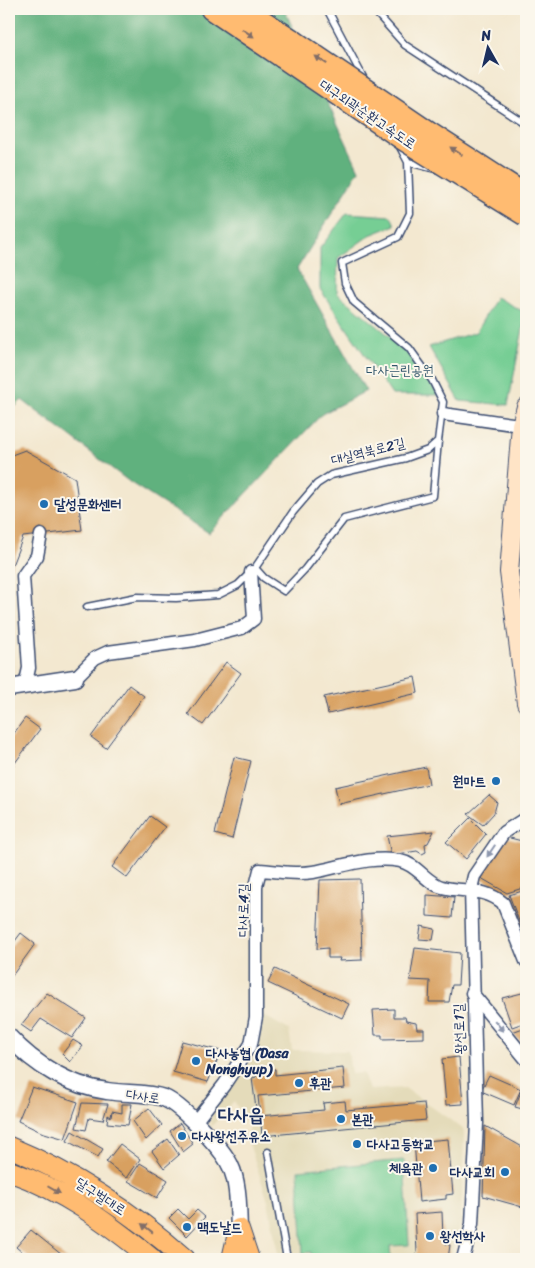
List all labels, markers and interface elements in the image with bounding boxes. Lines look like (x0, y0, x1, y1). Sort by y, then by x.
north arrow (462, 22, 512, 72)
text: N (479, 23, 493, 49)
one-way arrow (241, 28, 254, 38)
one-way arrow (314, 55, 328, 64)
street label: 대구외곽순환고속도로 (314, 73, 421, 156)
one-way arrow (449, 146, 462, 155)
park label: 다사근린공원 (366, 358, 434, 383)
street label: 대실역북로2길 (328, 430, 409, 473)
place label: 달성문화센터 (54, 492, 122, 517)
marker: 달성문화센터 (38, 498, 50, 510)
place label: 원마트 (452, 769, 486, 794)
marker: 원마트 (490, 775, 502, 787)
one-way arrow (486, 844, 496, 857)
street label: 다사로4길 (231, 882, 256, 937)
street label: 왕선로1길 (446, 1002, 473, 1055)
one-way arrow (494, 1019, 505, 1032)
place label: 다사농협 (Dasa Nonghyup) (205, 1041, 289, 1082)
marker: 다사농협 (Dasa Nonghyup) (190, 1055, 202, 1067)
place label: 후관 (309, 1071, 332, 1096)
marker: 후관 (293, 1077, 305, 1089)
street label: 다사로 (124, 1082, 161, 1111)
district label: 다사읍 (218, 1098, 264, 1131)
place label: 본관 (351, 1107, 374, 1132)
marker: 본관 (335, 1113, 347, 1125)
place label: 다사왕선주유소 (191, 1124, 271, 1149)
marker: 다사왕선주유소 (176, 1130, 188, 1142)
place label: 다사고등학교 (366, 1132, 435, 1157)
marker: 다사고등학교 (351, 1138, 363, 1150)
place label: 체육관 (388, 1156, 424, 1181)
place label: 다사교회 (449, 1160, 495, 1185)
marker: 체육관 (427, 1162, 439, 1174)
marker: 다사교회 (499, 1166, 511, 1178)
street label: 달구벌대로 (70, 1171, 131, 1222)
one-way arrow (47, 1185, 60, 1194)
place label: 맥도날드 (197, 1215, 242, 1240)
marker: 맥도날드 (181, 1221, 193, 1233)
one-way arrow (140, 1223, 154, 1233)
place label: 왕선학사 (439, 1224, 486, 1249)
marker: 왕선학사 (424, 1230, 436, 1242)

